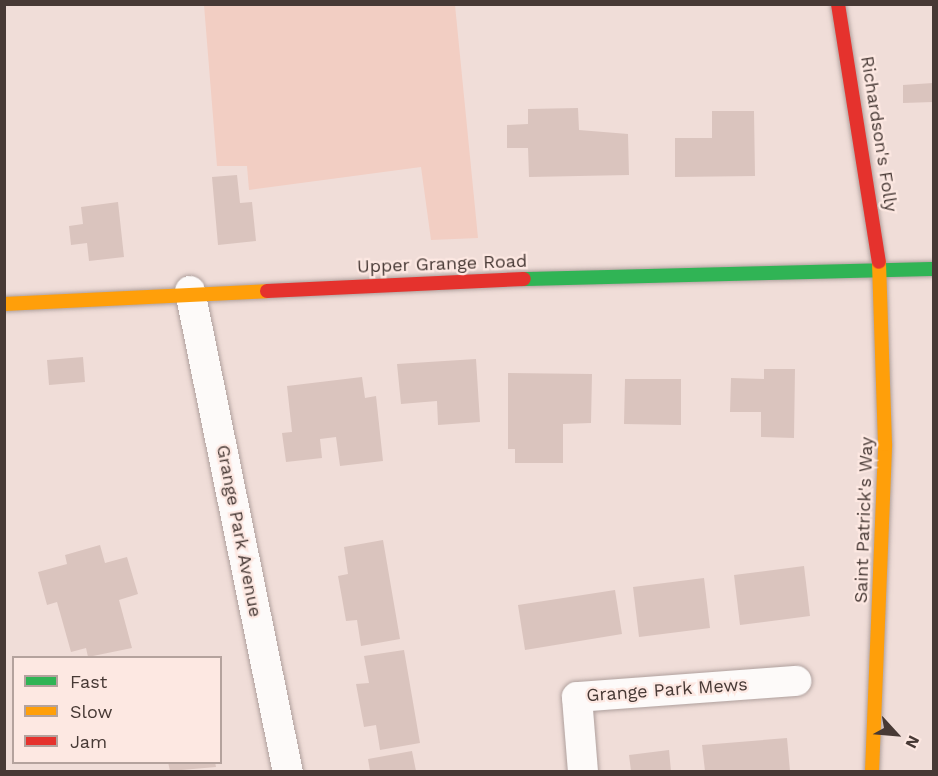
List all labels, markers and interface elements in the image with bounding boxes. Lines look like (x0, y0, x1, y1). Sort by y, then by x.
street label: Richardson's Folly (856, 54, 902, 214)
street label: Upper Grange Road (356, 250, 528, 278)
street label: Saint Patrick's Way (850, 436, 878, 604)
street label: Grange Park Avenue (212, 443, 266, 619)
legend (12, 656, 222, 764)
text: Fast (70, 671, 107, 692)
street label: Grange Park Mews (585, 674, 749, 706)
text: Slow (70, 701, 113, 722)
north arrow (866, 704, 926, 764)
text: Jam (70, 731, 107, 752)
text: N (901, 733, 924, 752)

